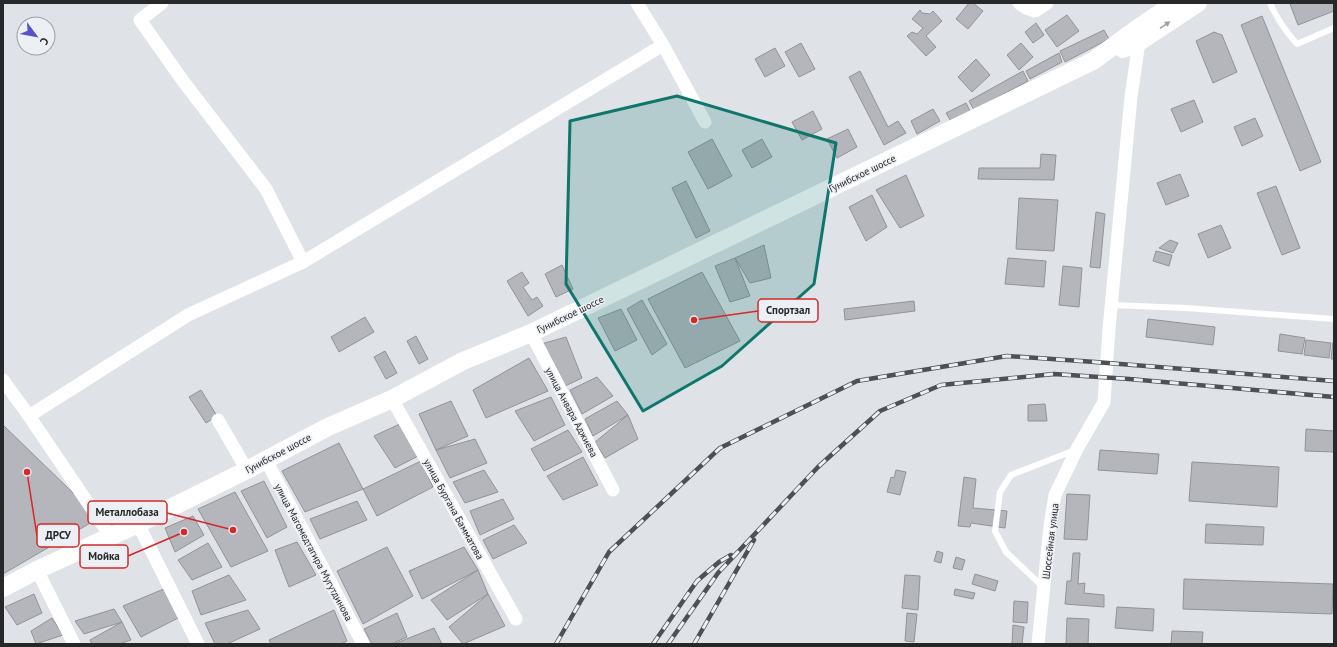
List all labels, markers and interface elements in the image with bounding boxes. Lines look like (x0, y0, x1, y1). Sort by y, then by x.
north arrow (16, 16, 56, 56)
one-way arrow (1160, 21, 1170, 29)
text: С (37, 35, 52, 48)
street label: Гунибское шоссе (827, 152, 898, 195)
street label: Гунибское шоссе (535, 293, 606, 336)
callout: Спортзал (758, 299, 818, 322)
text: Спортзал (766, 303, 810, 317)
street label: улица Анвара Аджиева (542, 365, 601, 459)
street label: Гунибское шоссе (243, 431, 313, 476)
street label: улица Бургана Бамматова (421, 457, 487, 562)
street label: улица Магомедтагира Мугутдинова (272, 481, 355, 623)
callout: Металлобаза (88, 501, 167, 524)
street label: Шоссейная улица (1039, 502, 1062, 580)
text: Металлобаза (95, 505, 159, 519)
callout: ДРСУ (37, 524, 79, 547)
text: ДРСУ (45, 528, 72, 542)
callout: Мойка (80, 545, 128, 568)
text: Мойка (88, 549, 120, 563)

